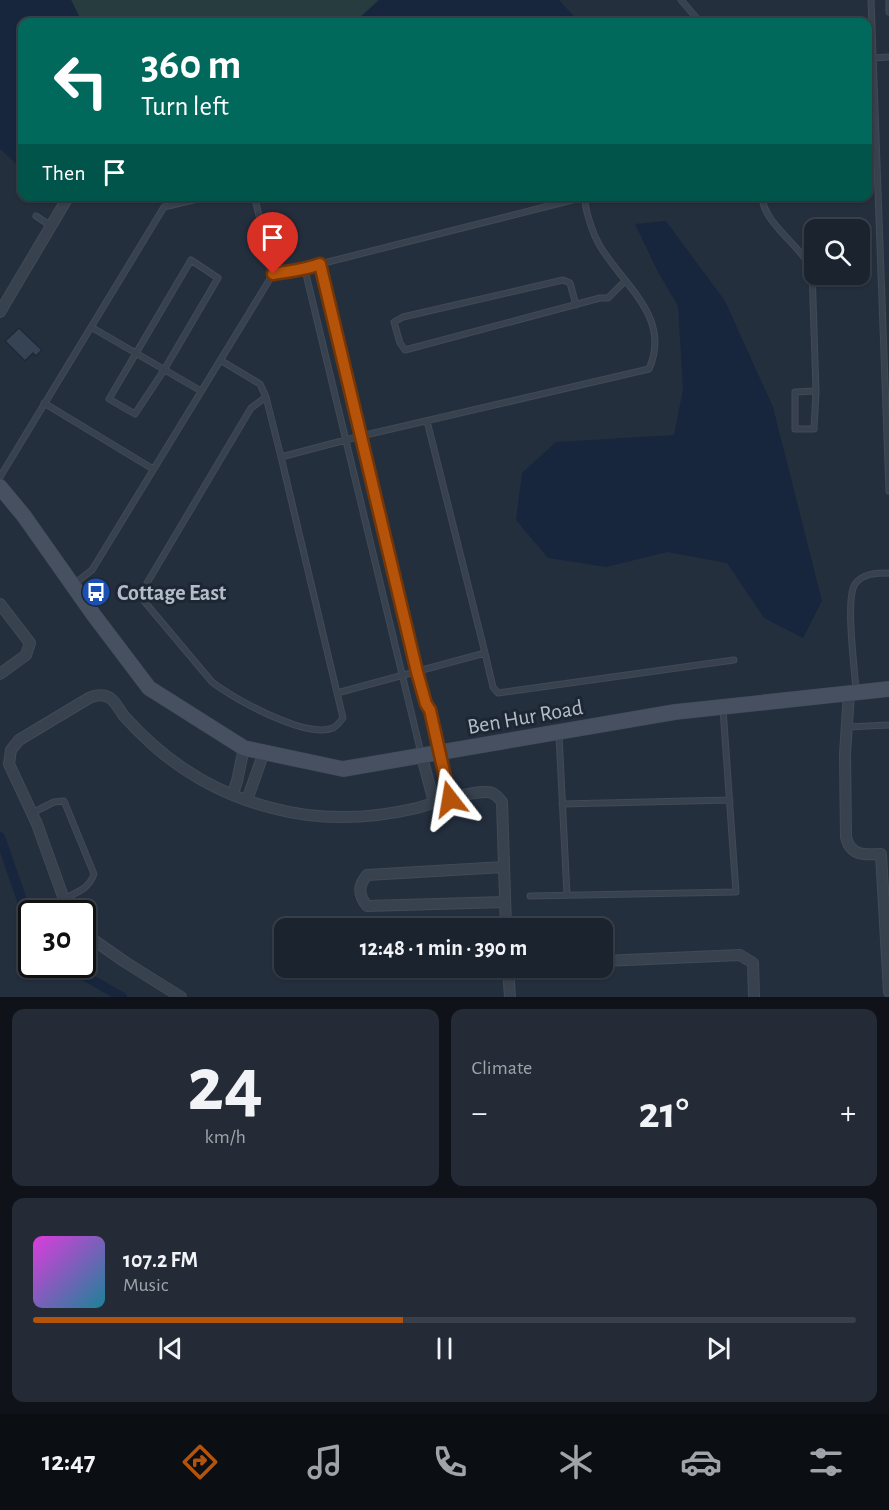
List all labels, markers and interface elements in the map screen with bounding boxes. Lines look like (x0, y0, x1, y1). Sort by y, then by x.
icon: left (42, 42, 120, 120)
text: 360 m (141, 44, 242, 86)
text: Turn left (141, 93, 229, 120)
icon: arrive (98, 156, 131, 189)
text: Then (42, 162, 86, 184)
pin (247, 212, 298, 274)
map controls (804, 219, 870, 285)
button: search (804, 219, 870, 285)
icon: arrive (256, 221, 289, 254)
bus stop icon: Cottage East (80, 576, 112, 608)
place label: Cottage East (117, 582, 227, 604)
street label: Ben Hur Road (466, 696, 585, 738)
position arrow (418, 767, 482, 831)
speed limit sign: 30 (18, 900, 96, 978)
text: 12:48 · 1 min · 390 m (360, 937, 527, 959)
text: 24 (187, 1047, 263, 1125)
text: Climate (472, 1058, 532, 1078)
text: 21° (638, 1091, 689, 1136)
text: − (472, 1097, 487, 1130)
text: + (840, 1097, 856, 1130)
text: km/h (205, 1127, 246, 1147)
text: 107.2 FM (123, 1249, 198, 1271)
text: Music (123, 1275, 169, 1295)
icon: previous (154, 1332, 187, 1365)
icon: pause (428, 1332, 461, 1365)
icon: next (702, 1332, 735, 1365)
icon: directions (179, 1441, 221, 1483)
icon: music (304, 1441, 346, 1483)
icon: phone (429, 1441, 471, 1483)
icon: climate (555, 1441, 597, 1483)
icon: car (680, 1441, 722, 1483)
icon: filters (805, 1441, 847, 1483)
text: 12:47 (42, 1448, 96, 1475)

